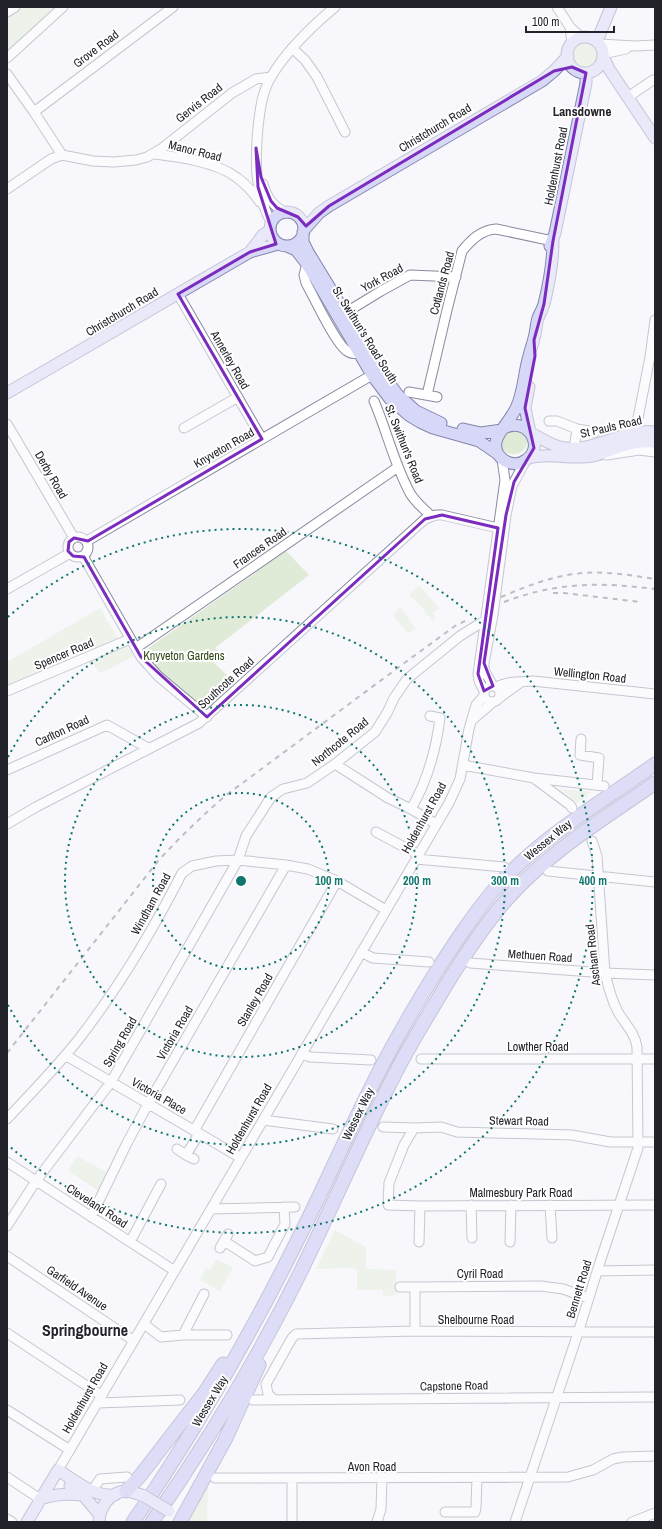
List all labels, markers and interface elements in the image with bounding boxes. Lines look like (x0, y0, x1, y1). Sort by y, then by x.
scale bar (526, 8, 614, 34)
text: 100 m (532, 14, 559, 30)
street label: Grove Road (70, 27, 122, 71)
street label: Gervis Road (172, 80, 226, 126)
street label: Christchurch Road (396, 100, 474, 156)
district label: Lansdowne (553, 103, 611, 120)
street label: Holdenhurst Road (541, 126, 571, 206)
street label: Manor Road (167, 137, 223, 165)
street label: Cotlands Road (426, 249, 458, 317)
street label: York Road (358, 260, 406, 296)
street label: St. Swithun's Road South (329, 283, 401, 387)
street label: Christchurch Road (83, 284, 161, 340)
street label: Annerley Road (206, 327, 253, 392)
street label: St. Swithun's Road (381, 402, 427, 486)
street label: St Pauls Road (579, 412, 643, 442)
street label: Knyveton Road (191, 424, 257, 472)
street label: Derby Road (31, 448, 71, 502)
street label: Frances Road (230, 524, 290, 572)
street label: Spencer Road (32, 634, 96, 674)
park label: Knyveton Gardens (143, 648, 225, 664)
street label: Southcote Road (194, 653, 258, 713)
street label: Wellington Road (553, 663, 627, 687)
street label: Carlton Road (32, 711, 92, 751)
street label: Northcote Road (308, 714, 372, 770)
street label: Holdenhurst Road (398, 779, 450, 857)
street label: Wessex Way (521, 816, 575, 864)
street label: Windham Road (127, 870, 175, 938)
text: 100 m (315, 873, 343, 889)
text: 200 m (403, 873, 431, 889)
text: 300 m (491, 873, 519, 889)
text: 400 m (579, 873, 607, 889)
centre of rings (234, 874, 248, 888)
street label: Ascham Road (582, 923, 604, 988)
street label: Methuen Road (507, 946, 573, 966)
street label: Stanley Road (233, 970, 277, 1030)
street label: Victoria Road (153, 1003, 197, 1063)
street label: Spring Road (99, 1014, 141, 1070)
street label: Lowther Road (507, 1039, 569, 1055)
street label: Victoria Place (129, 1074, 189, 1118)
street label: Holdenhurst Road (222, 1081, 276, 1157)
street label: Wessex Way (338, 1085, 378, 1143)
street label: Stewart Road (489, 1112, 549, 1130)
street label: Cleveland Road (63, 1180, 131, 1232)
street label: Malmesbury Park Road (470, 1185, 572, 1201)
street label: Bennett Road (563, 1258, 595, 1320)
street label: Garfield Avenue (43, 1262, 111, 1314)
street label: Cyril Road (457, 1266, 503, 1282)
street label: Shelbourne Road (438, 1312, 514, 1328)
district label: Springbourne (42, 1319, 128, 1341)
street label: Holdenhurst Road (58, 1360, 112, 1436)
street label: Wessex Way (188, 1372, 232, 1430)
street label: Capstone Road (420, 1377, 488, 1395)
street label: Avon Road (347, 1459, 396, 1475)

